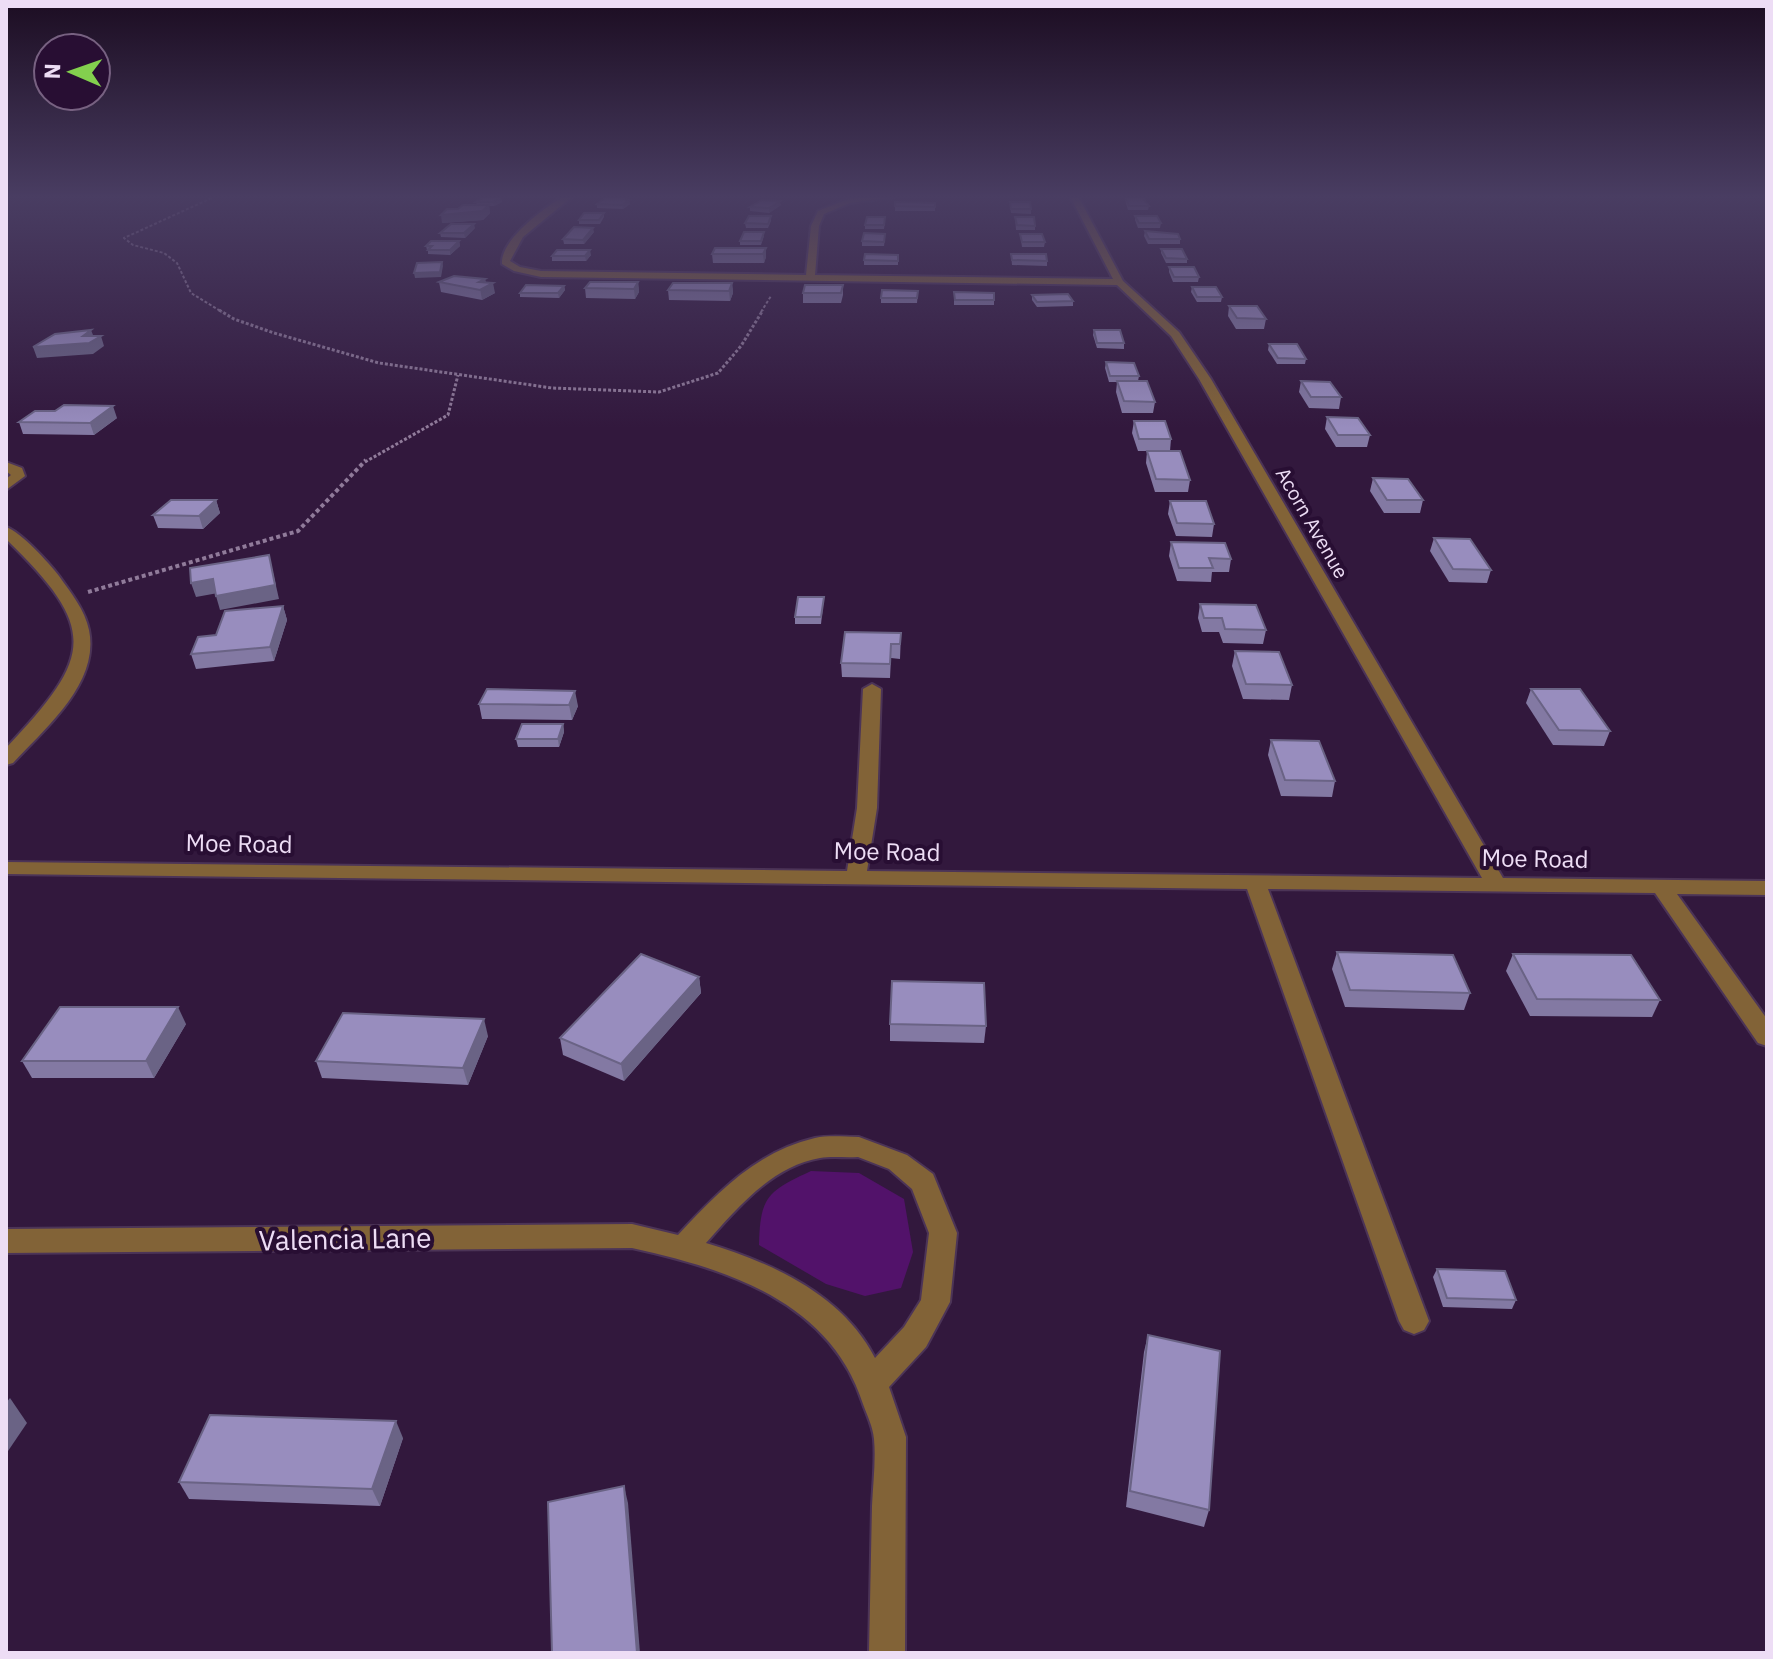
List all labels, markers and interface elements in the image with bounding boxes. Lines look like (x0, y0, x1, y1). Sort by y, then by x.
north arrow (32, 32, 112, 112)
text: N (37, 63, 66, 80)
street label: Acorn Avenue (1270, 462, 1355, 583)
street label: Moe Road (185, 826, 293, 860)
street label: Moe Road (833, 834, 941, 868)
street label: Moe Road (1481, 841, 1589, 875)
street label: Valencia Lane (258, 1218, 432, 1259)

